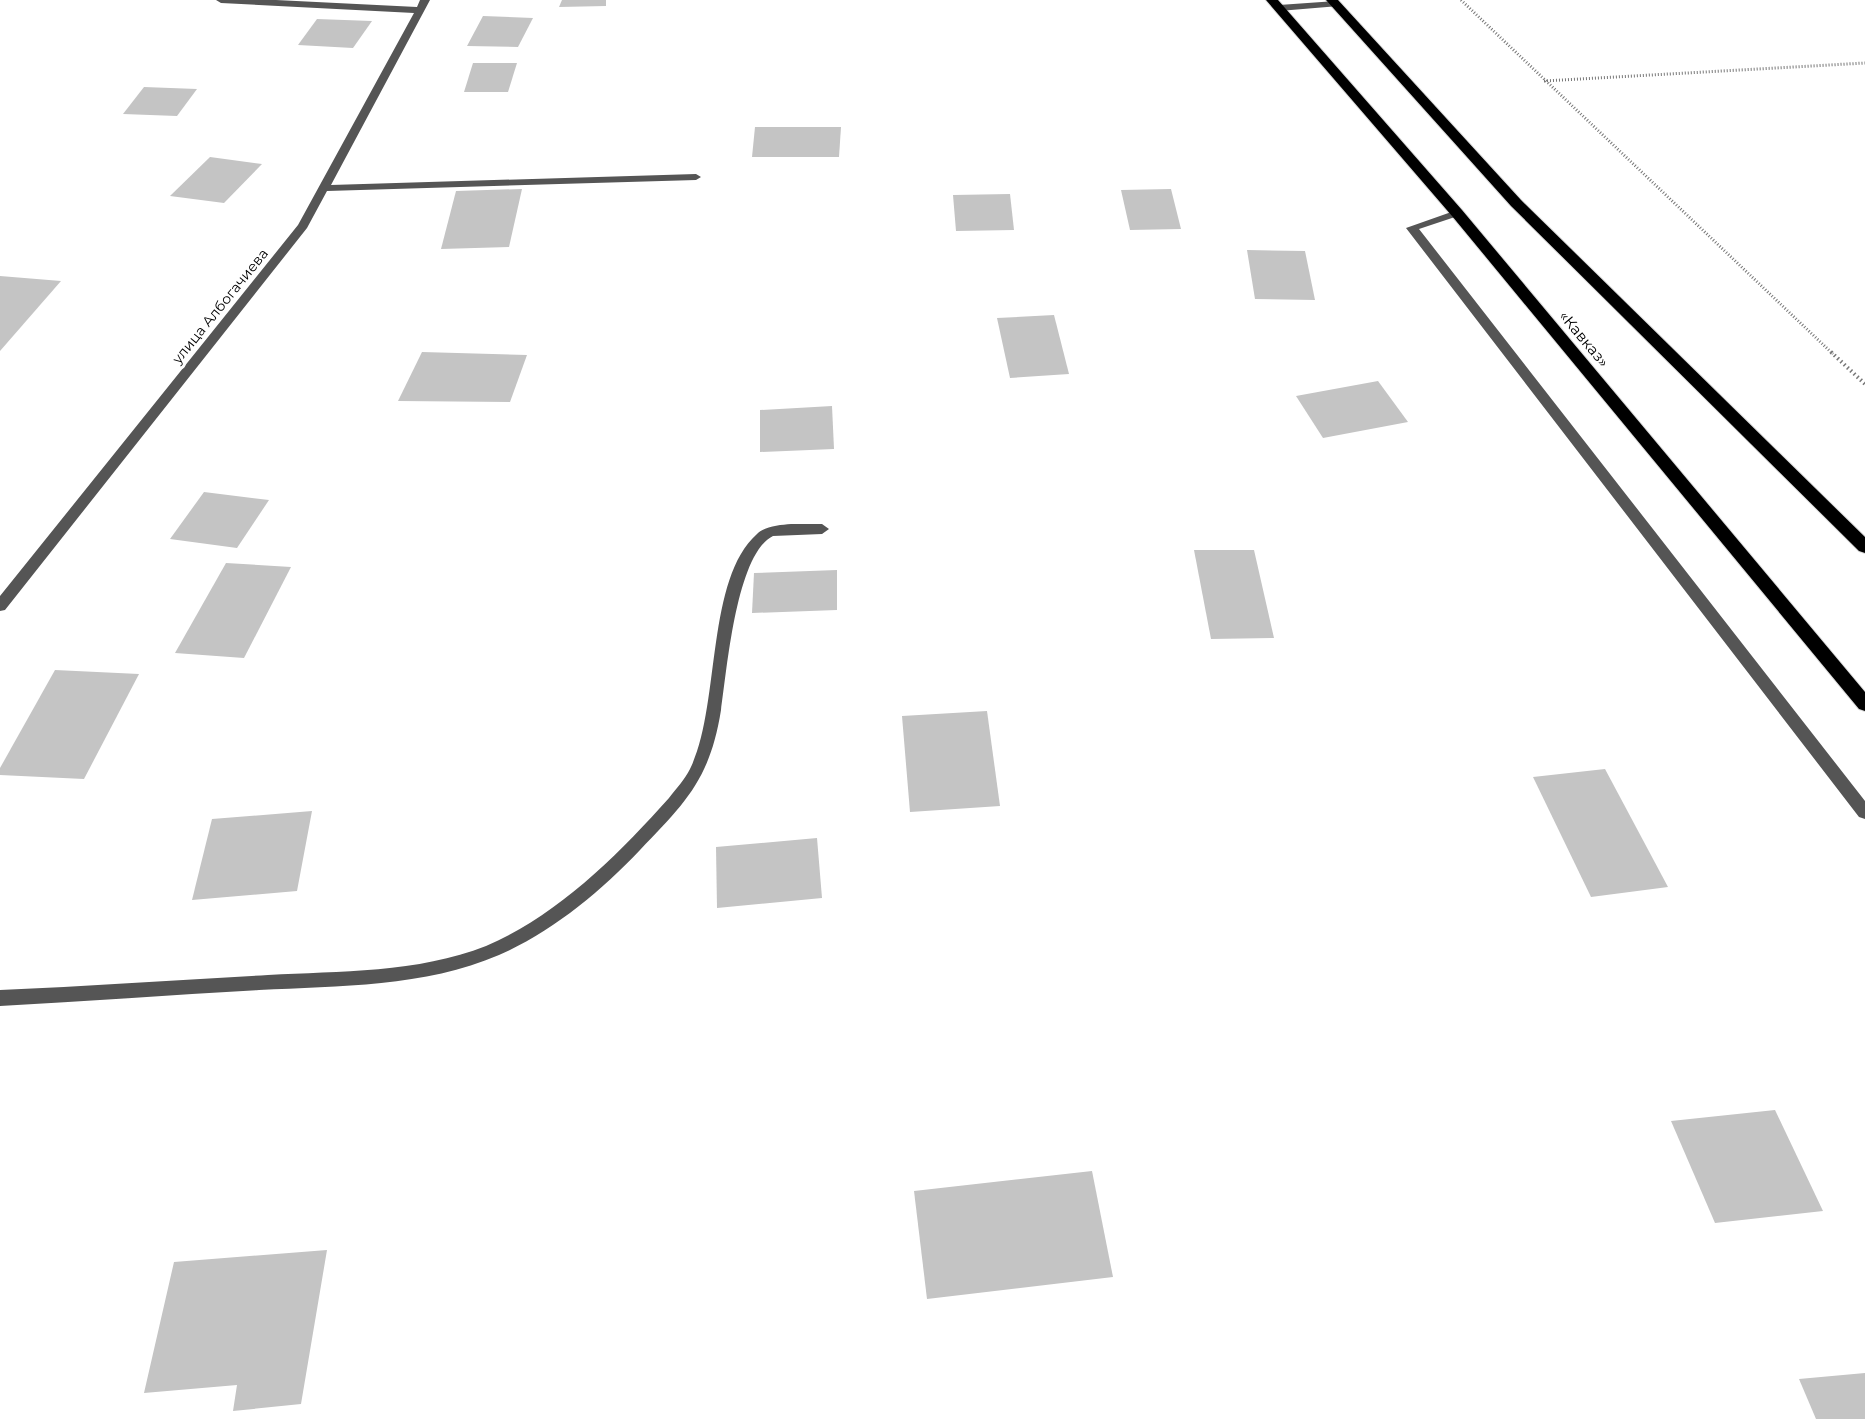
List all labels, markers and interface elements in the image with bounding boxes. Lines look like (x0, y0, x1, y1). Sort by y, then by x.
street label: улица Албогачиева (167, 245, 272, 368)
street label: «Кавказ» (1555, 307, 1613, 371)

